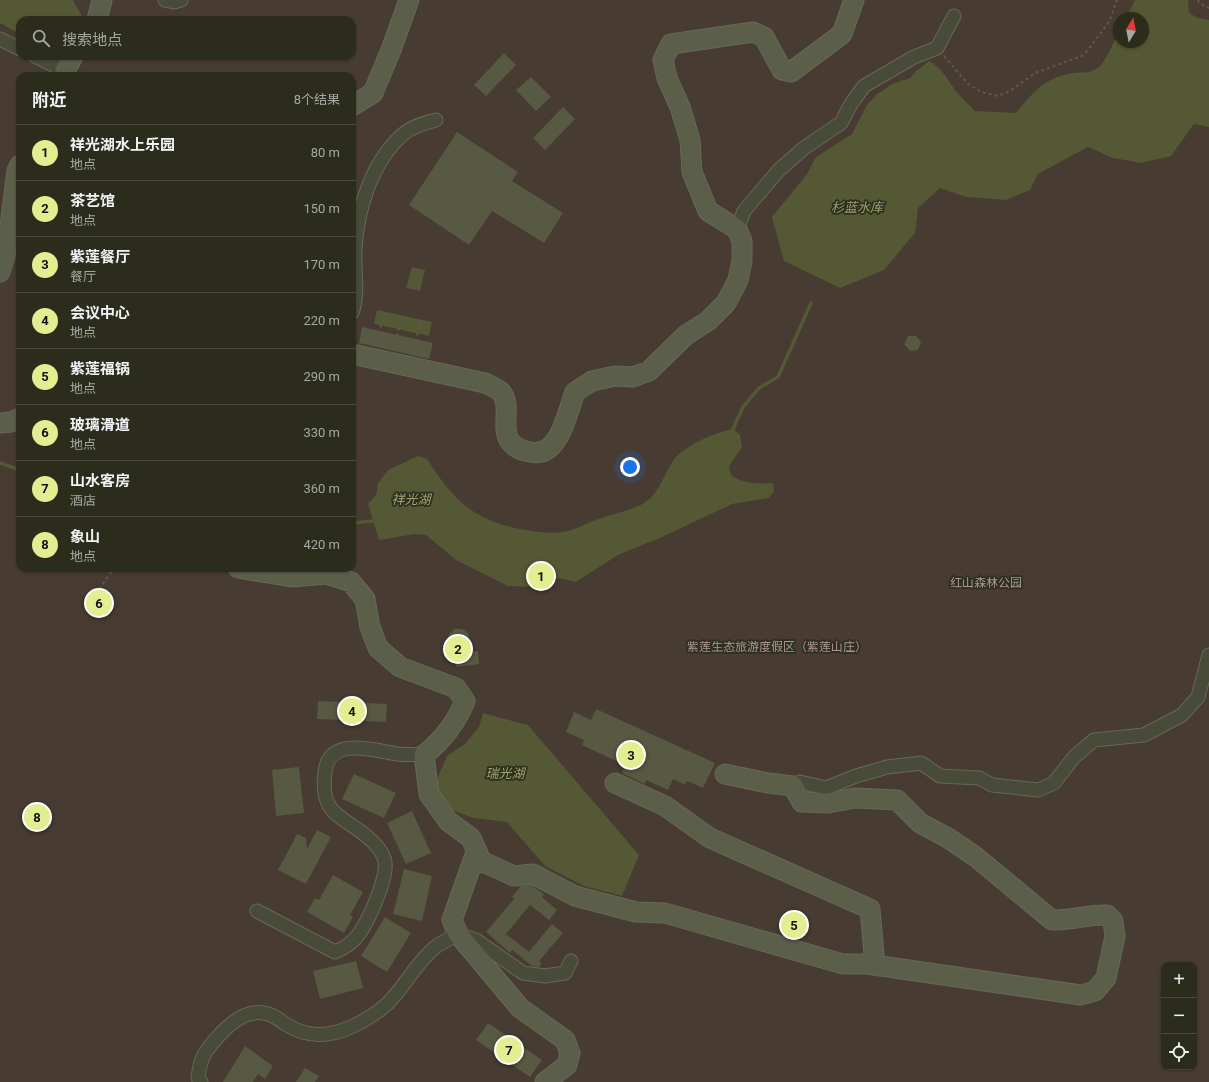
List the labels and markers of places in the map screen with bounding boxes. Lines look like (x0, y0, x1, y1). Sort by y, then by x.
pin: 1 (528, 561, 554, 591)
pin: 6 (86, 588, 112, 618)
pin: 2 (445, 634, 471, 664)
pin: 4 (339, 696, 365, 726)
pin: 3 (618, 740, 644, 770)
pin: 8 (24, 802, 50, 832)
pin: 5 (781, 910, 807, 940)
pin: 7 (496, 1035, 522, 1065)

